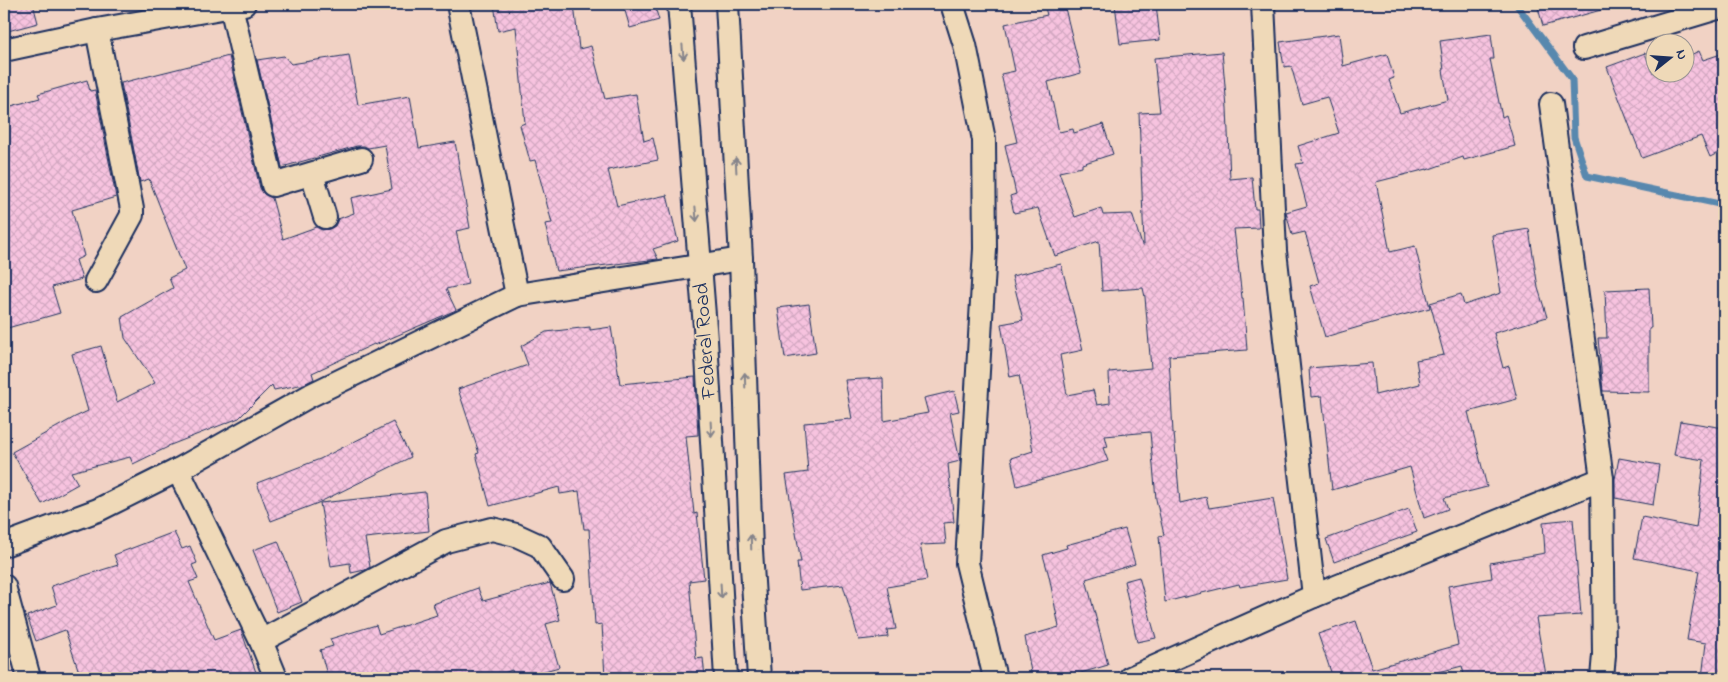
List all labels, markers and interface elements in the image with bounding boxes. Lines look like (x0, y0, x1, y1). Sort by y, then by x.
north arrow (1646, 32, 1696, 82)
one-way arrow (678, 44, 688, 60)
text: N (1670, 47, 1692, 62)
one-way arrow (731, 157, 740, 173)
one-way arrow (691, 206, 701, 222)
street label: Federal Road (687, 282, 725, 401)
one-way arrow (740, 372, 750, 388)
one-way arrow (707, 420, 716, 436)
one-way arrow (746, 535, 755, 551)
one-way arrow (716, 583, 725, 599)

